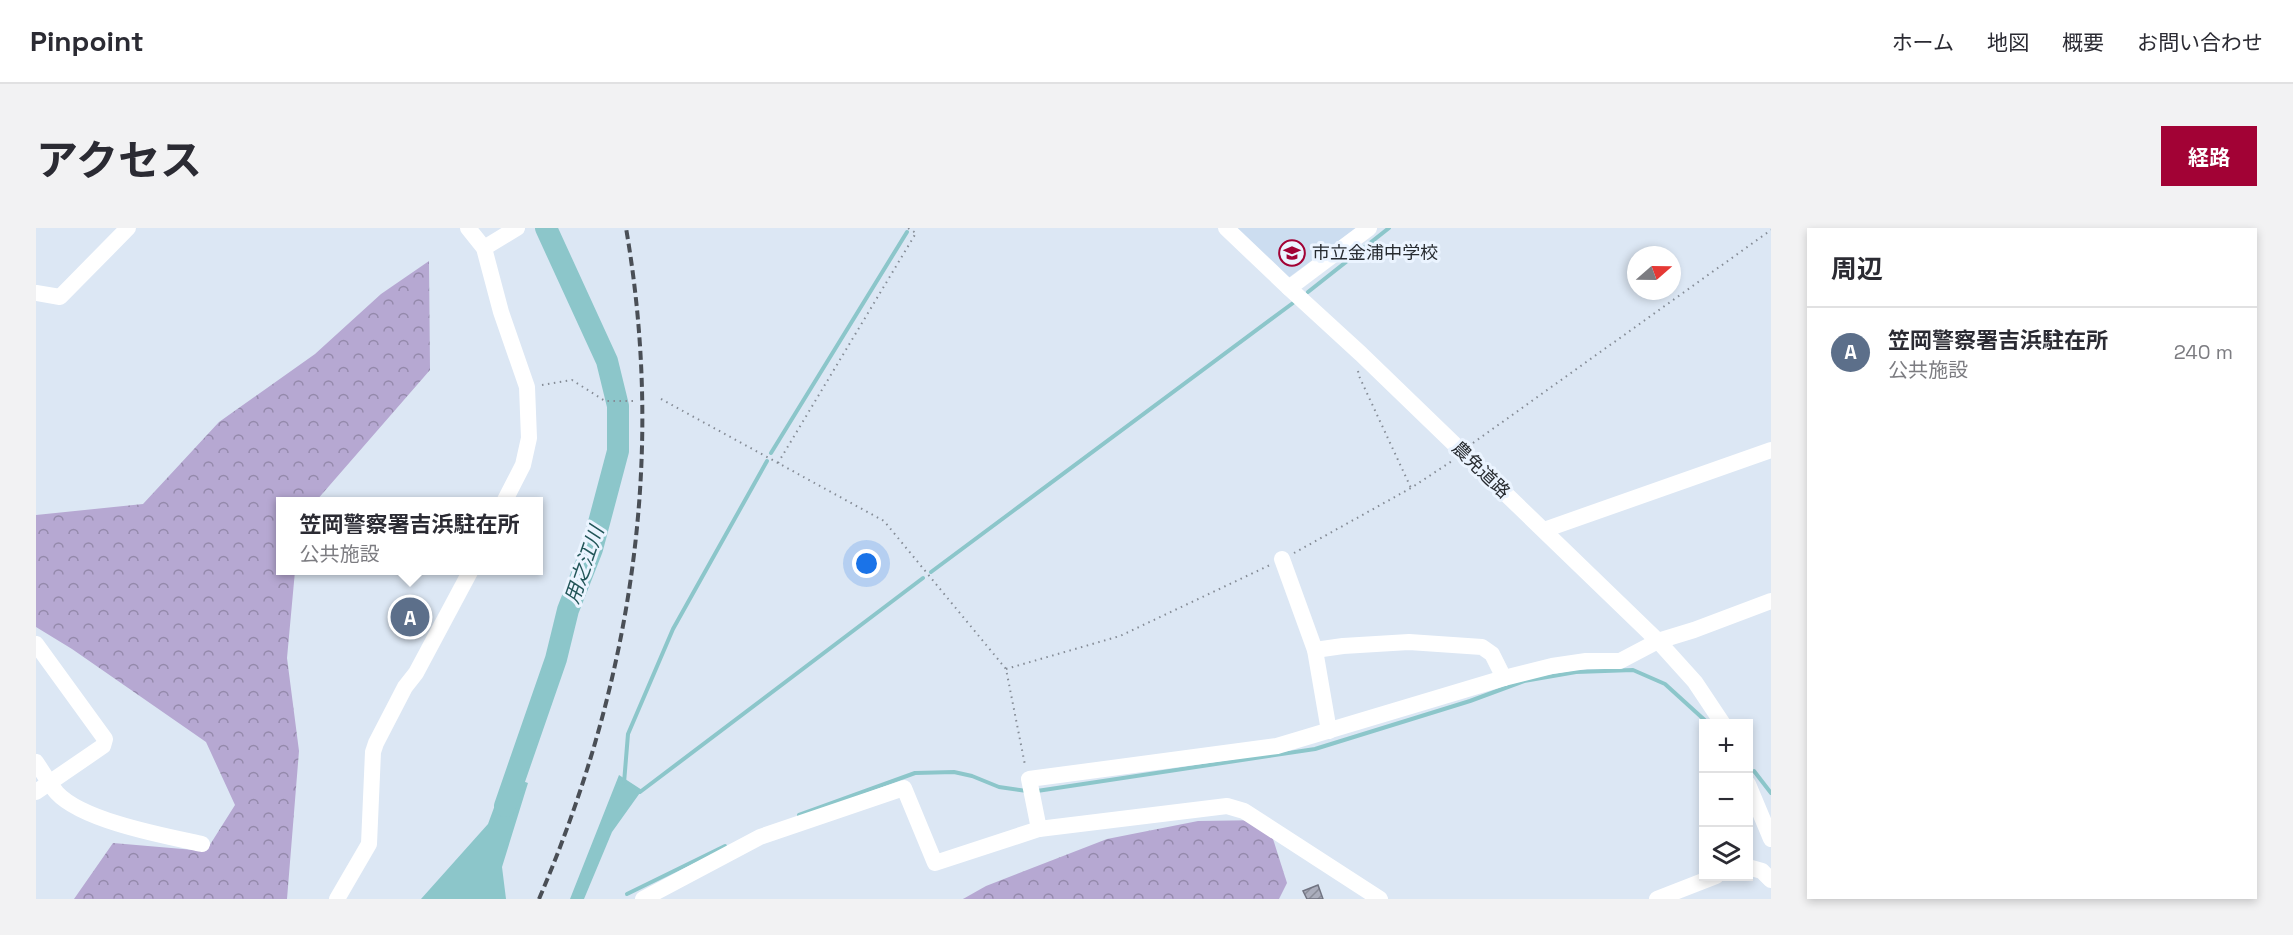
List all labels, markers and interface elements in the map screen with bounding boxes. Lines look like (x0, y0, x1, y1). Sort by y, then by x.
text: Pinpoint (30, 23, 144, 59)
text: ホーム (1892, 29, 1954, 56)
text: 地図 (1987, 29, 2029, 56)
text: 概要 (2062, 29, 2104, 56)
text: お問い合わせ (2137, 29, 2263, 56)
button: 経路 (2161, 126, 2257, 186)
text: アクセス (36, 134, 202, 187)
school or university icon: 市立金浦中学校 (1277, 238, 1307, 268)
place label: 市立金浦中学校 (1312, 241, 1438, 264)
north arrow (1627, 246, 1681, 300)
text: 周辺 (1831, 252, 1883, 286)
text: 笠岡警察署吉浜駐在所 (1888, 326, 2108, 354)
text: A (1844, 339, 1857, 365)
text: 240 m (2174, 339, 2233, 365)
text: 公共施設 (1888, 357, 1968, 383)
street label: 農免道路 (1447, 436, 1515, 503)
popup (276, 497, 543, 575)
text: 笠岡警察署吉浜駐在所 (299, 510, 520, 538)
water label: 用之江川 (559, 521, 610, 607)
text: 公共施設 (299, 541, 379, 567)
your location (852, 549, 881, 578)
pin: A (390, 594, 430, 640)
map controls (1699, 719, 1753, 881)
button: + (1699, 719, 1753, 773)
button: − (1699, 773, 1753, 827)
button: layers (1699, 827, 1753, 881)

